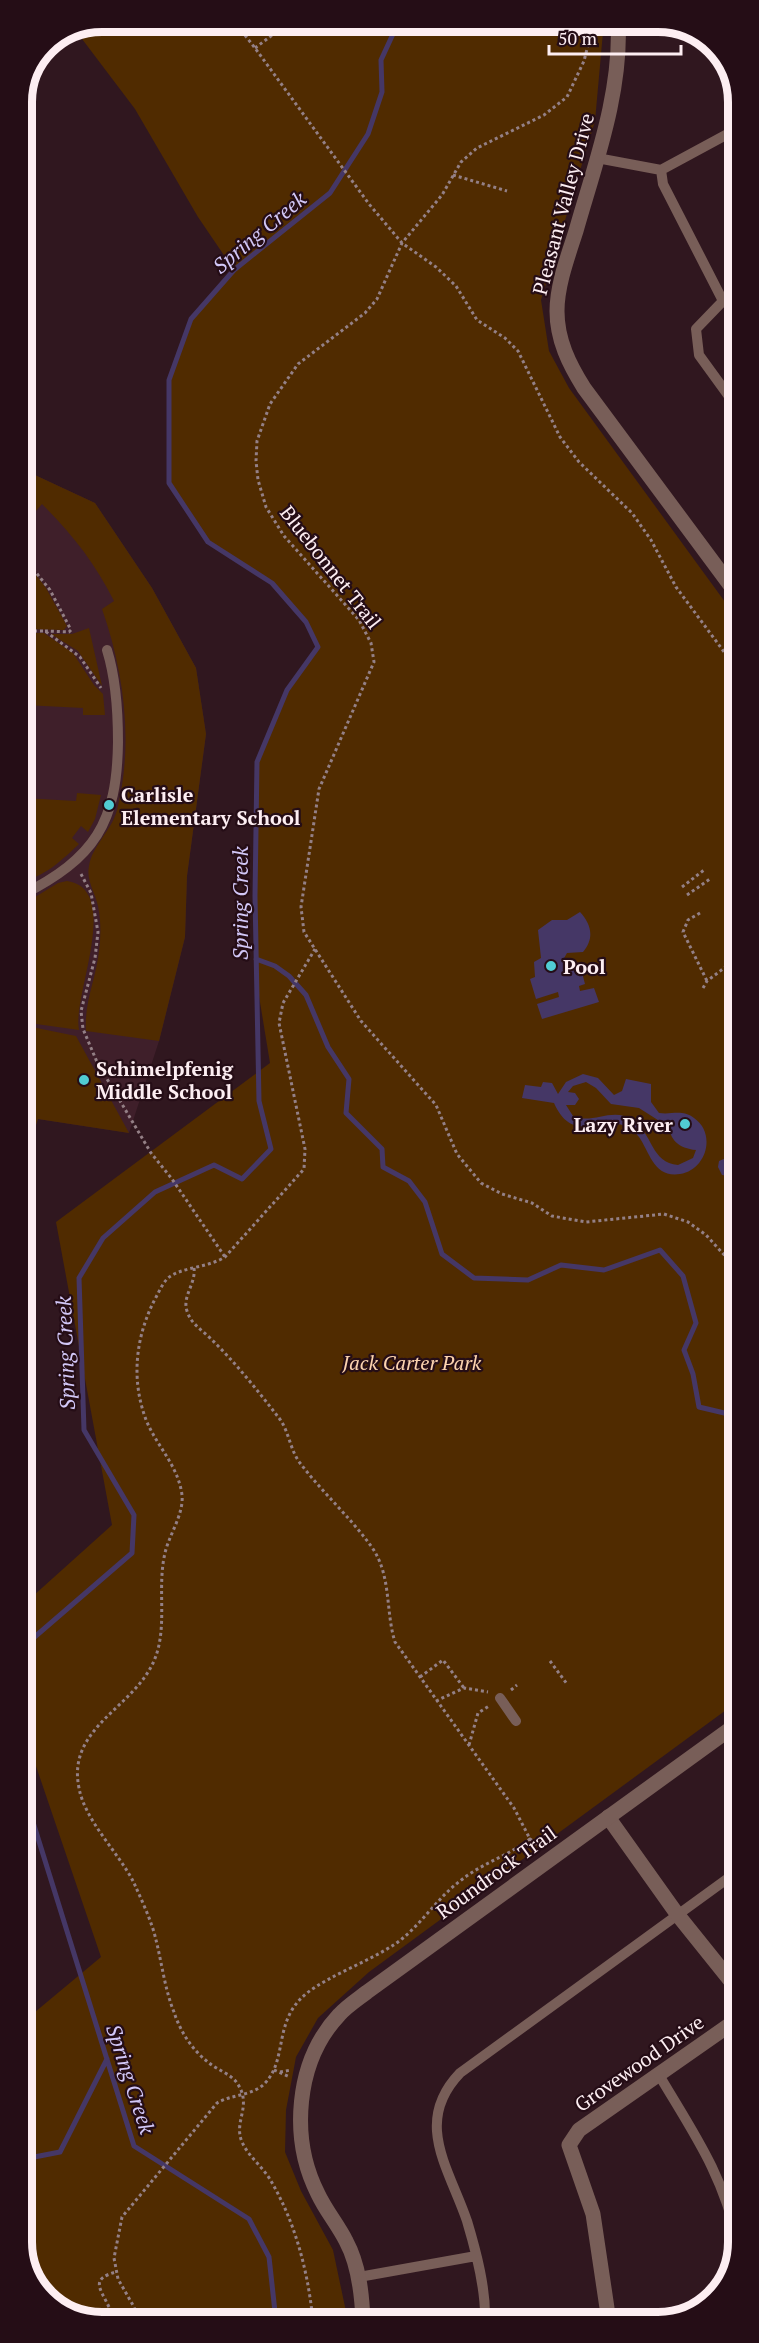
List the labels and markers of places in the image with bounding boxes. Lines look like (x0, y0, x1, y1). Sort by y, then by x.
place label: Carlisle Elementary School (121, 781, 301, 831)
marker: Carlisle Elementary School (102, 798, 116, 812)
place label: Pool (563, 953, 606, 980)
marker: Pool (544, 959, 558, 973)
place label: Schimelpfenig Middle School (96, 1055, 234, 1105)
marker: Schimelpfenig Middle School (77, 1073, 91, 1087)
place label: Lazy River (574, 1111, 673, 1138)
marker: Lazy River (678, 1117, 692, 1131)

